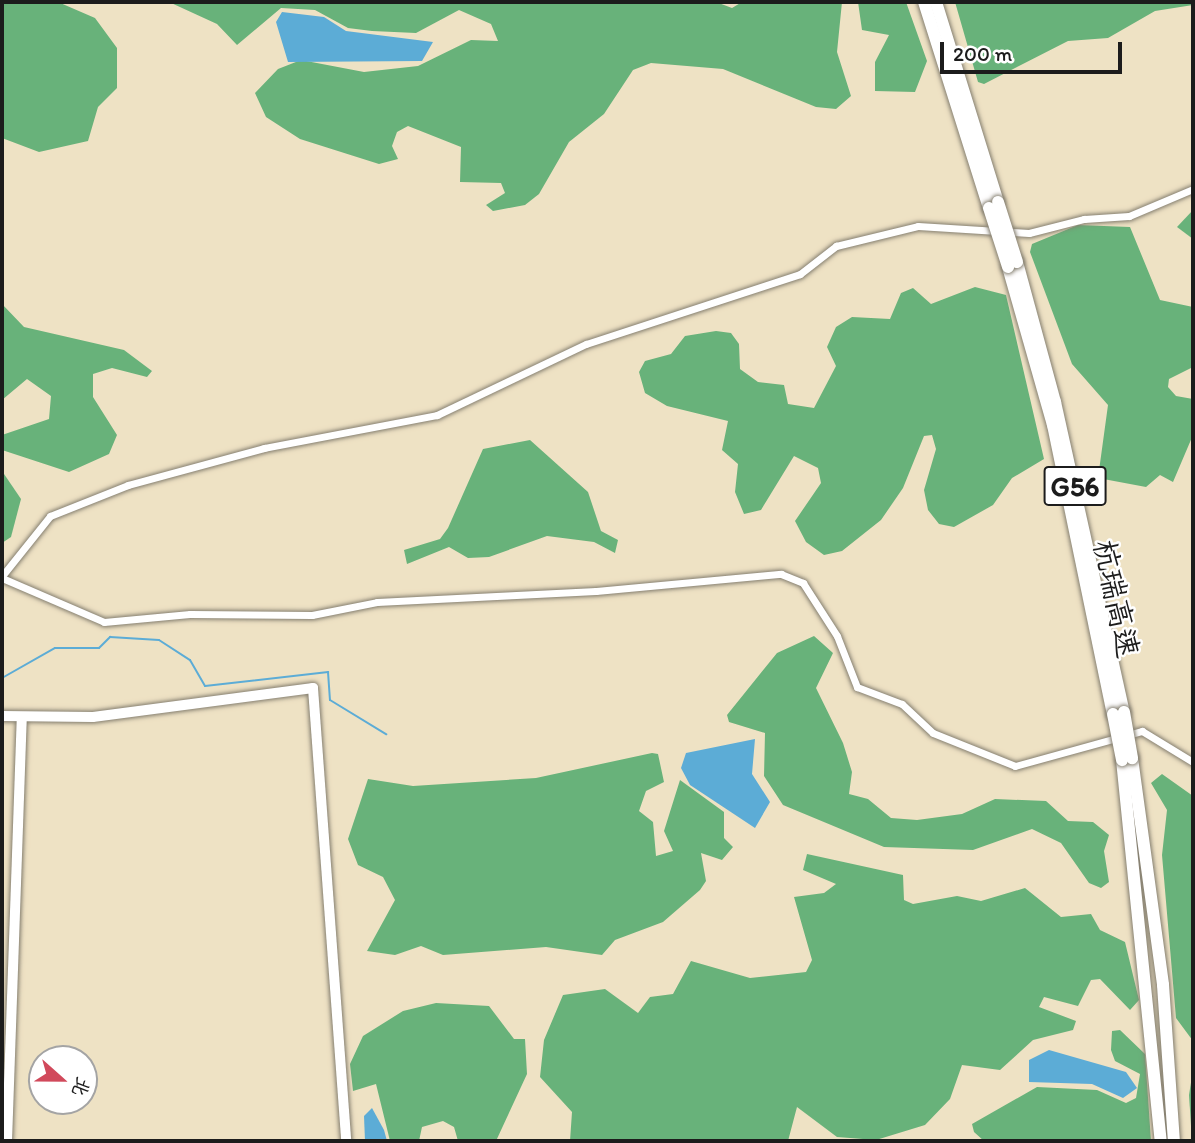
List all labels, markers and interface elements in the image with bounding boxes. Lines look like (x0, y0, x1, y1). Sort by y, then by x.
scale bar (943, 28, 1125, 72)
text: 200 m (953, 41, 1012, 66)
road number: G56 (1044, 462, 1106, 510)
street label: 杭瑞高速 (1086, 537, 1146, 661)
north arrow (28, 1045, 98, 1115)
text: 北 (67, 1074, 95, 1100)

